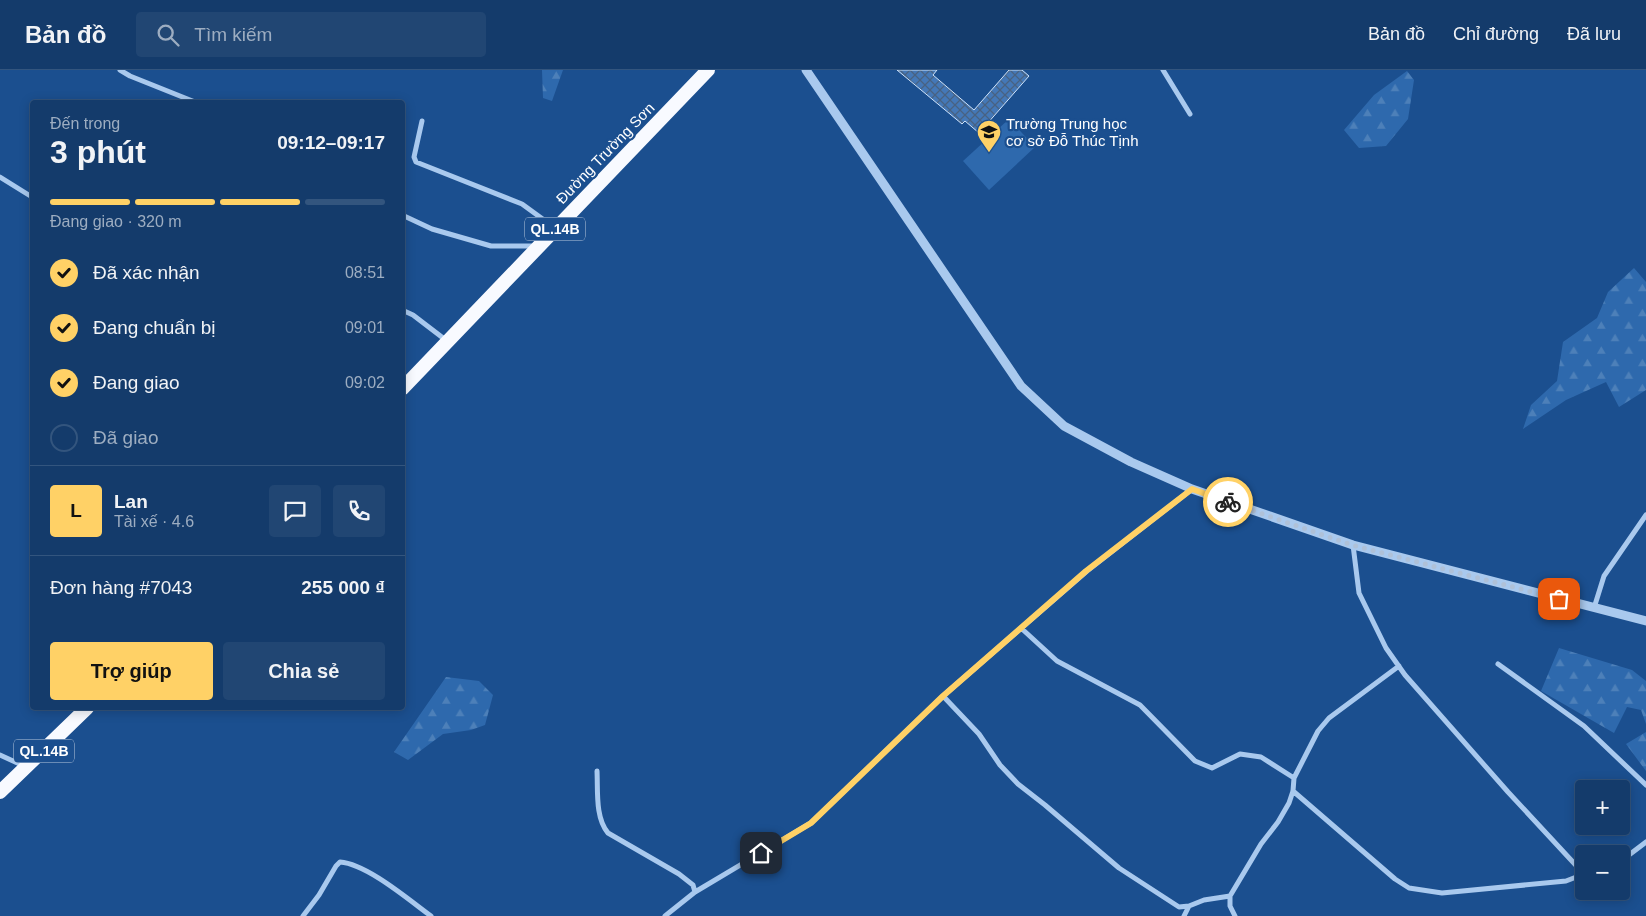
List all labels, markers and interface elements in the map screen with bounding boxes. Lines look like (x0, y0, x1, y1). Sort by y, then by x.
search box (136, 12, 486, 57)
text: Bản đồ (25, 21, 106, 48)
icon: search (154, 21, 182, 49)
text: Tìm kiếm (194, 24, 272, 45)
text: Bản đồ (1368, 24, 1425, 44)
text: Chỉ đường (1453, 24, 1539, 44)
text: Đã lưu (1567, 24, 1621, 44)
street label: Đường Trường Sơn (552, 99, 658, 207)
text: Đến trong (50, 115, 120, 132)
place label: Trường Trung học cơ sở Đỗ Thúc Tịnh (1006, 115, 1139, 149)
school or university icon: Trường Trung học cơ sở Đỗ Thúc Tịnh (976, 119, 1002, 153)
text: 09:12–09:17 (277, 132, 385, 153)
text: 3 phút (50, 134, 146, 170)
text: Đang giao · 320 m (50, 213, 182, 230)
road number: QL.14B (525, 218, 585, 240)
icon: check (50, 259, 78, 287)
text: Đã xác nhận (93, 262, 200, 283)
text: 08:51 (345, 264, 385, 281)
icon: check (50, 314, 78, 342)
text: Đang chuẩn bị (93, 317, 216, 338)
text: 09:01 (345, 319, 385, 336)
icon: check (50, 369, 78, 397)
text: Đang giao (93, 372, 180, 393)
text: 09:02 (345, 374, 385, 391)
text: Đã giao (93, 427, 159, 448)
courier (1203, 477, 1253, 527)
button: chat (269, 485, 321, 537)
button: phone (333, 485, 385, 537)
icon: bike (1214, 488, 1242, 516)
text: Lan (114, 491, 148, 512)
text: L (70, 500, 82, 521)
text: Tài xế · 4.6 (114, 513, 194, 530)
text: Đơn hàng #7043 (50, 577, 192, 598)
text: 255 000 ₫ (301, 577, 385, 598)
pin (1538, 578, 1580, 620)
icon: bag (1545, 585, 1573, 613)
button: Trợ giúp (50, 642, 213, 700)
button: Chia sẻ (223, 642, 385, 700)
road number: QL.14B (14, 739, 74, 762)
map controls (1575, 780, 1630, 900)
button: + (1575, 780, 1630, 835)
pin (740, 832, 782, 874)
icon: home (747, 839, 775, 867)
button: − (1575, 845, 1630, 900)

